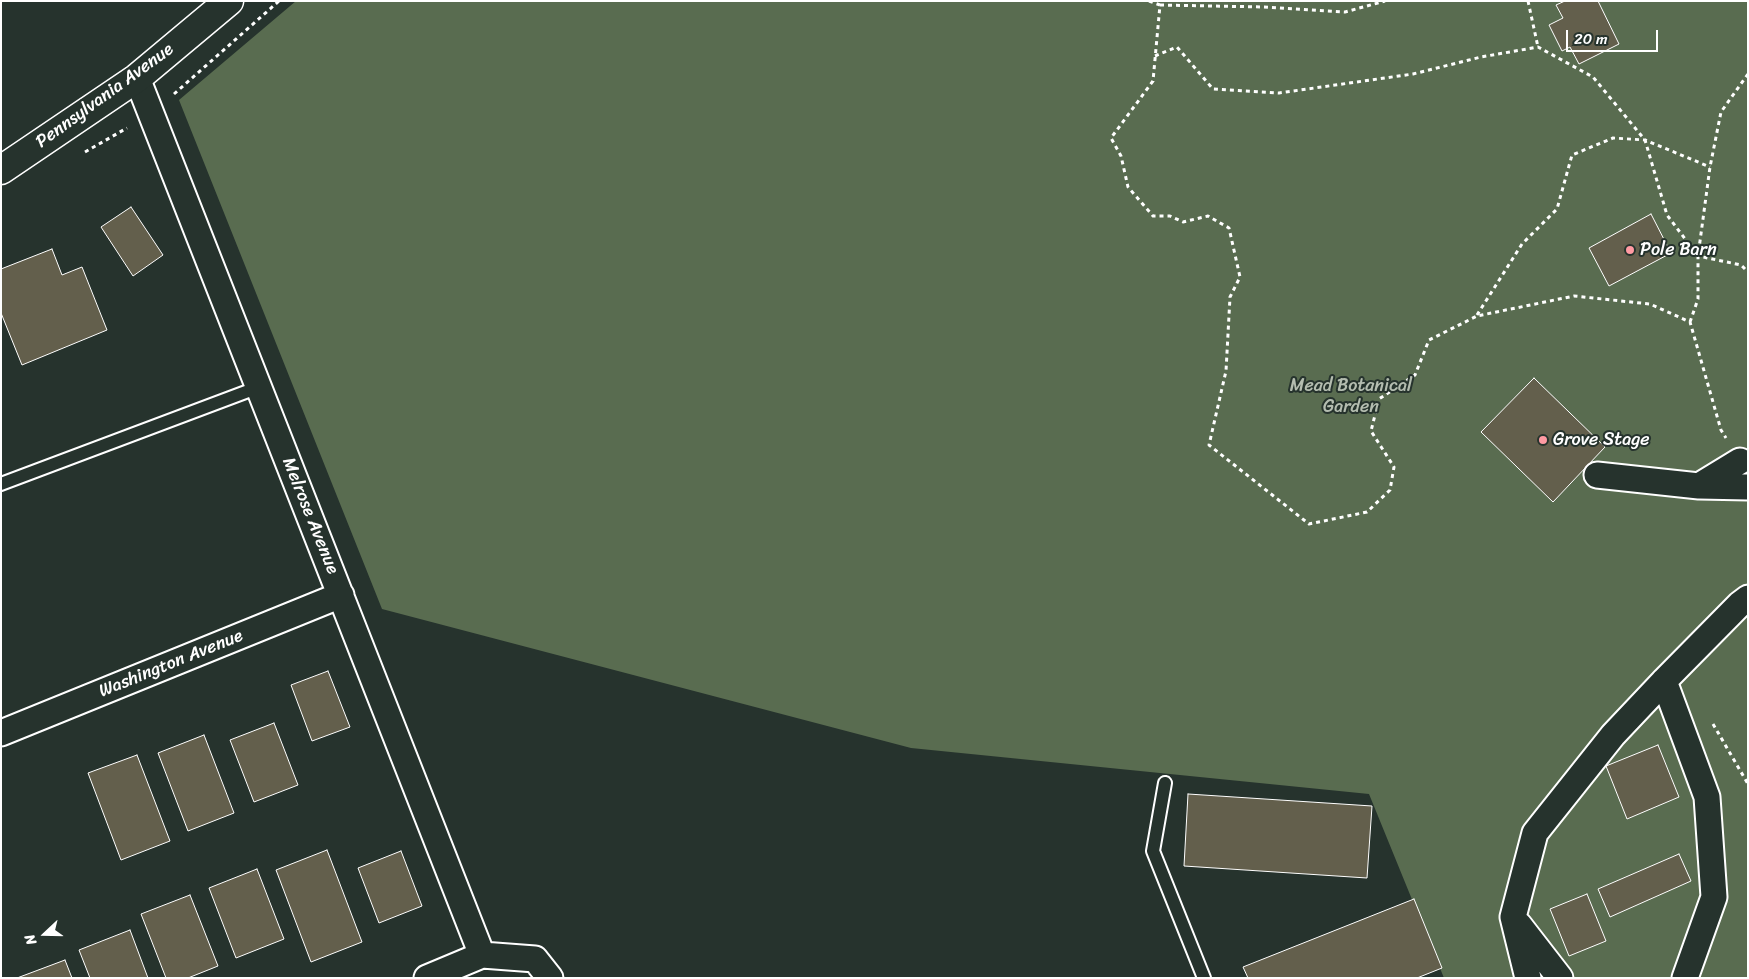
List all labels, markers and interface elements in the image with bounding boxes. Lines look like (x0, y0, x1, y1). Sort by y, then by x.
scale bar (1569, 20, 1662, 52)
text: 20 m (1574, 26, 1608, 52)
street label: Pennsylvania Avenue (32, 39, 178, 153)
place label: Pole Barn (1640, 239, 1717, 261)
marker: Pole Barn (1624, 244, 1636, 256)
park label: Mead Botanical Garden (1290, 375, 1412, 418)
place label: Grove Stage (1553, 429, 1650, 451)
marker: Grove Stage (1537, 434, 1549, 446)
street label: Melrose Avenue (277, 455, 343, 577)
street label: Washington Avenue (96, 625, 246, 703)
north arrow (20, 909, 70, 959)
text: N (17, 931, 44, 949)

